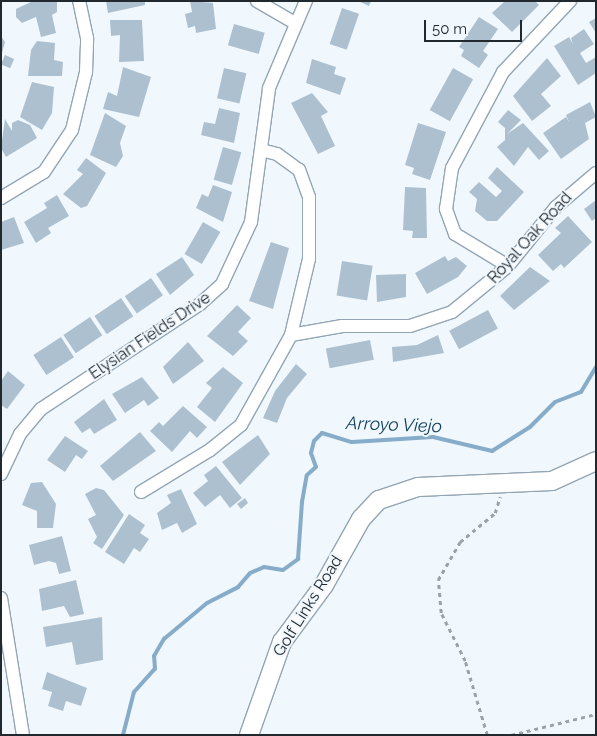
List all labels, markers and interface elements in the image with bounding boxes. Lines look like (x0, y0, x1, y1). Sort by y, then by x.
scale bar (427, 10, 524, 42)
text: 50 m (432, 20, 467, 38)
street label: Royal Oak Road (484, 188, 576, 288)
street label: Elysian Fields Drive (86, 288, 214, 384)
water label: Arroyo Viejo (345, 413, 443, 437)
street label: Golf Links Road (269, 552, 347, 660)

